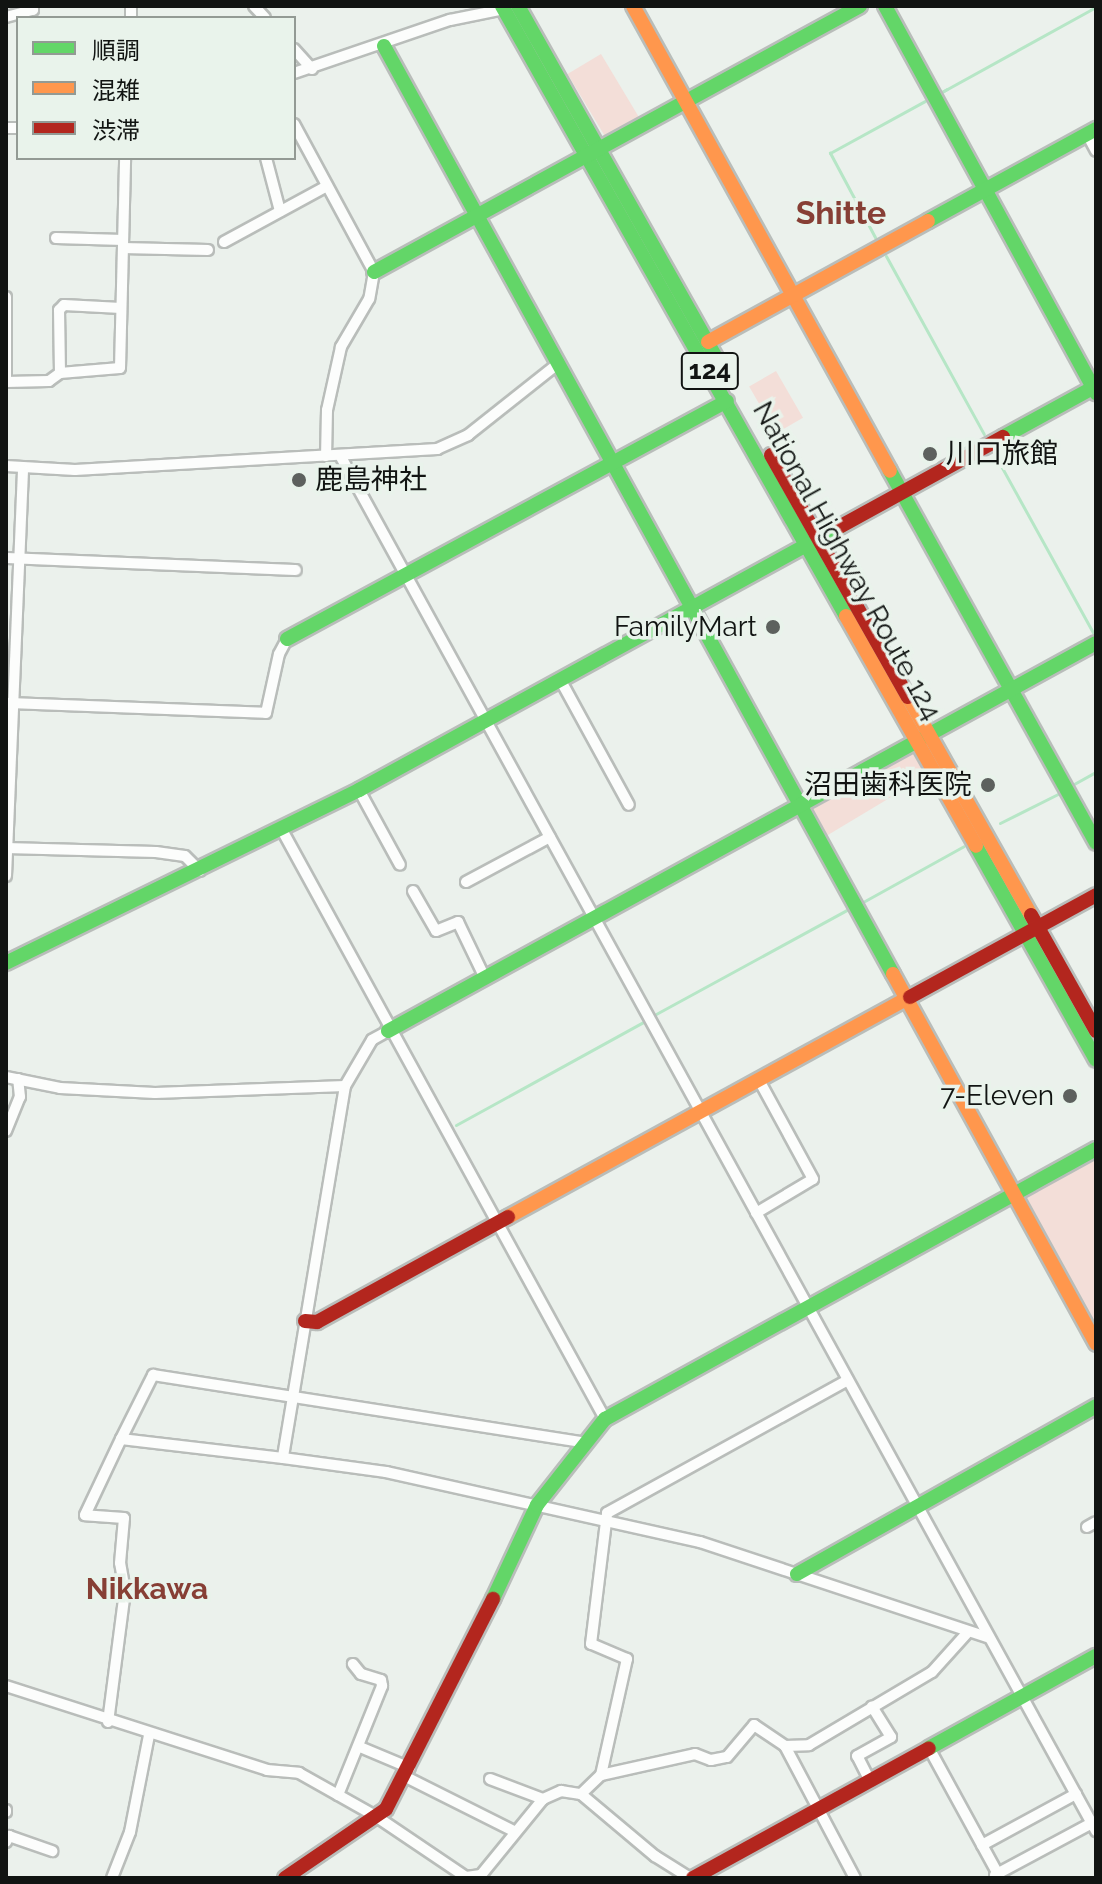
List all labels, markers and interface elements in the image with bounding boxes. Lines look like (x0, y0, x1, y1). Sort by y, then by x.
legend (16, 16, 296, 160)
text: 順調 (92, 36, 140, 65)
text: 混雑 (92, 76, 140, 105)
text: 渋滞 (92, 116, 140, 145)
district label: Shitte (796, 194, 886, 232)
road number: 124 (680, 349, 740, 393)
street label: National Highway Route 124 (745, 395, 949, 727)
place label: 川口旅館 (946, 437, 1058, 471)
marker: 川口旅館 (921, 445, 939, 463)
place label: 鹿島神社 (315, 463, 427, 497)
marker: 鹿島神社 (290, 471, 308, 489)
place label: FamilyMart (614, 610, 757, 644)
marker: FamilyMart (764, 618, 782, 636)
place label: 沼田歯科医院 (804, 768, 972, 802)
marker: 沼田歯科医院 (979, 776, 997, 794)
place label: 7-Eleven (940, 1079, 1054, 1113)
marker: 7-Eleven (1061, 1087, 1079, 1105)
district label: Nikkawa (86, 1571, 208, 1607)

